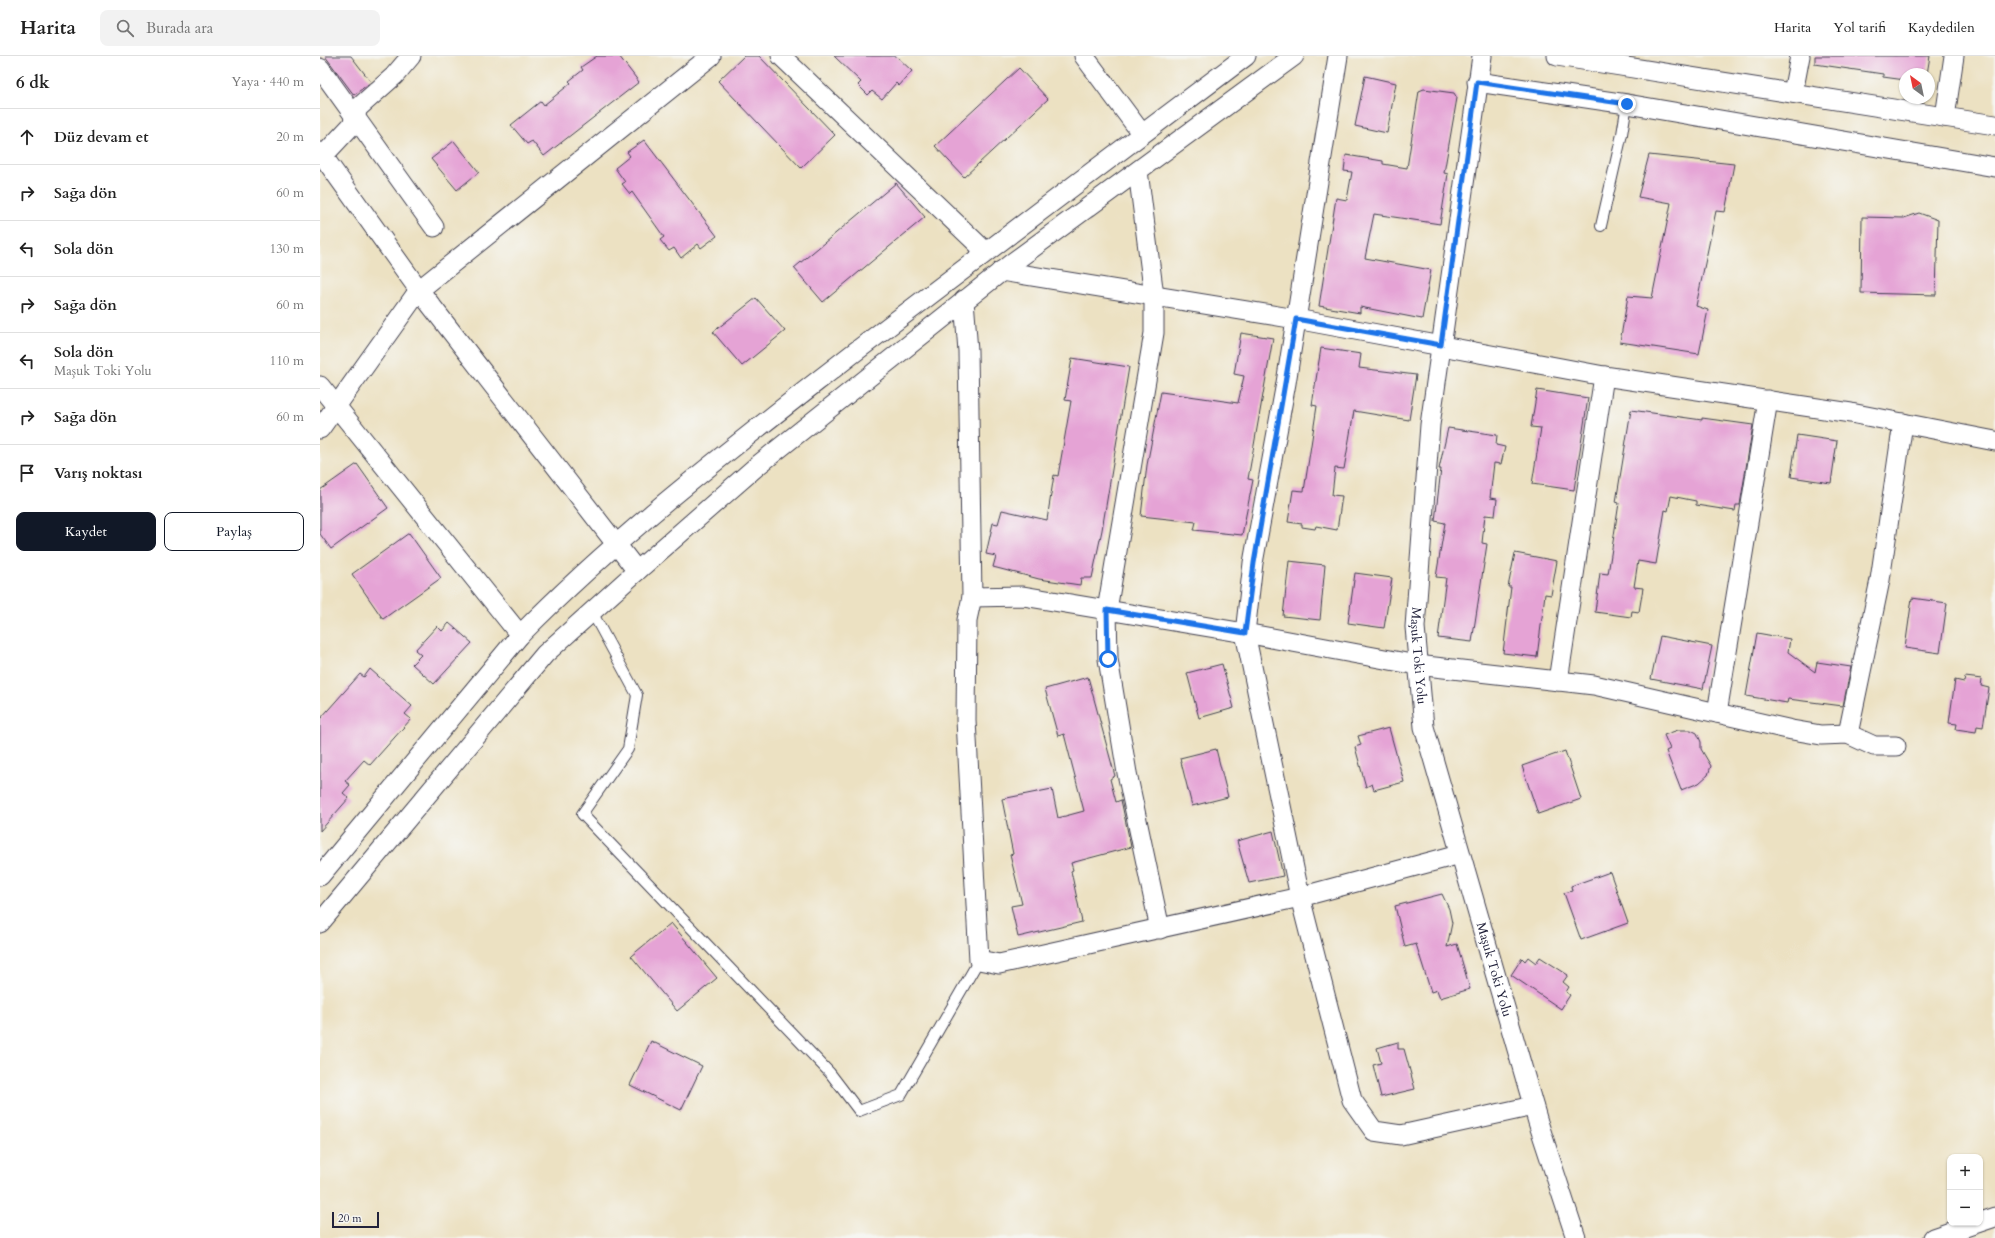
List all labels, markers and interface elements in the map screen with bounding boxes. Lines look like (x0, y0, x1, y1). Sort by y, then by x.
search box (100, 10, 380, 46)
text: Harita (20, 15, 76, 41)
icon: search (114, 17, 136, 39)
text: Burada ara (146, 18, 213, 38)
text: Harita (1774, 18, 1811, 37)
text: Yol tarifi (1833, 18, 1886, 37)
text: Kaydedilen (1908, 18, 1975, 37)
north arrow (1899, 68, 1935, 104)
text: 6 dk (16, 71, 50, 94)
text: Yaya · 440 m (231, 73, 304, 91)
route end (1618, 95, 1636, 113)
icon: ahead (16, 126, 38, 148)
text: Düz devam et (54, 127, 149, 147)
text: 20 m (276, 128, 304, 146)
icon: right (16, 182, 38, 204)
text: Sağa dön (54, 183, 117, 203)
text: 60 m (276, 184, 304, 202)
icon: left (16, 238, 38, 260)
text: Sola dön (54, 239, 114, 259)
text: 130 m (270, 240, 304, 258)
icon: right (16, 294, 38, 316)
text: Sağa dön (54, 295, 117, 315)
text: 60 m (276, 296, 304, 314)
text: Sola dön (54, 342, 114, 362)
icon: left (16, 350, 38, 372)
text: 110 m (270, 352, 304, 370)
text: Maşuk Toki Yolu (54, 362, 152, 380)
icon: right (16, 406, 38, 428)
text: Sağa dön (54, 407, 117, 427)
text: 60 m (276, 408, 304, 426)
icon: arrive (16, 462, 38, 484)
text: Varış noktası (54, 463, 143, 483)
button: Kaydet (16, 512, 156, 551)
button: Paylaş (164, 512, 304, 551)
street label: Maşuk Toki Yolu (1406, 606, 1431, 705)
route start (1099, 650, 1117, 668)
street label: Maşuk Toki Yolu (1472, 920, 1516, 1019)
map controls (1947, 1154, 1983, 1226)
button: + (1947, 1154, 1983, 1190)
button: − (1947, 1190, 1983, 1226)
scale bar (332, 1210, 379, 1229)
text: 20 m (338, 1211, 362, 1226)

